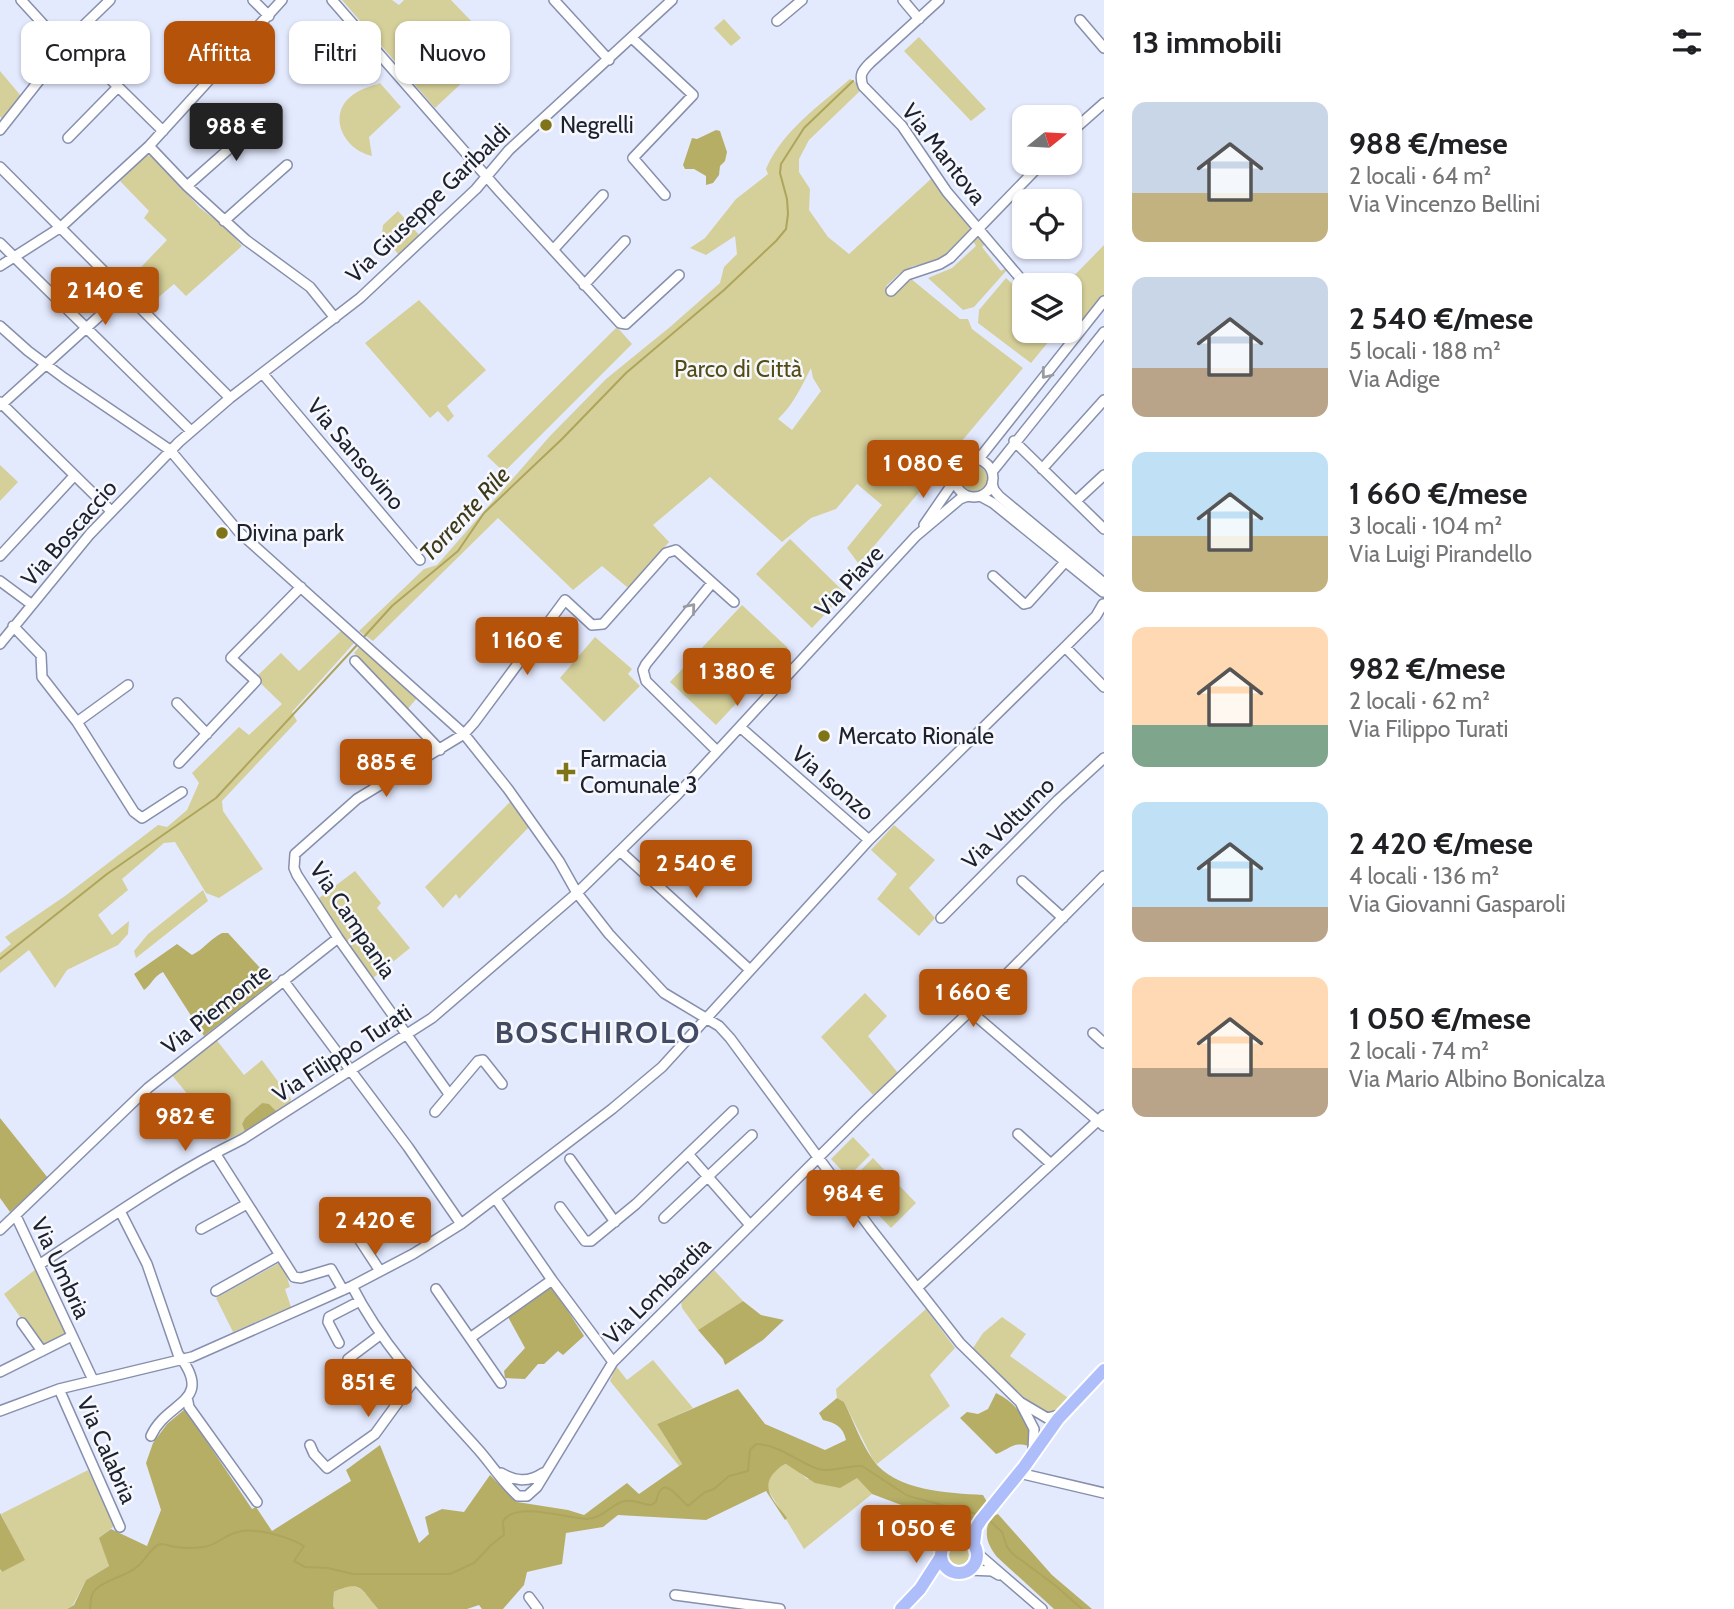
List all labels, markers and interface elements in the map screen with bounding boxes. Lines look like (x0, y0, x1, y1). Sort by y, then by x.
chip: Compra (21, 21, 150, 84)
chip: Affitta (164, 21, 275, 84)
chip: Filtri (289, 21, 381, 84)
chip: Nuovo (395, 21, 510, 84)
icon: filters (1668, 23, 1706, 61)
text: 13 immobili (1132, 24, 1282, 61)
street label: Via Mantova (896, 98, 992, 210)
pin: 988 € (187, 104, 285, 163)
north arrow (1012, 105, 1082, 175)
map controls (1012, 105, 1082, 343)
place label: Negrelli (560, 111, 634, 139)
text: 988 € (206, 112, 266, 140)
street label: Via Giuseppe Garibaldi (340, 117, 516, 289)
marker: Negrelli (538, 117, 554, 133)
text: 988 €/mese (1349, 125, 1508, 162)
icon: home (1188, 130, 1272, 214)
text: 2 locali · 64 m² (1349, 162, 1491, 190)
button: locate (1012, 189, 1082, 259)
text: Via Vincenzo Bellini (1349, 190, 1540, 218)
pin: 2 140 € (40, 268, 170, 327)
button: layers (1012, 273, 1082, 343)
text: 2 140 € (67, 276, 143, 304)
text: 2 540 €/mese (1349, 300, 1533, 337)
icon: home (1188, 305, 1272, 389)
text: 5 locali · 188 m² (1349, 337, 1501, 365)
park label: Parco di Città (674, 355, 802, 383)
one-way arrow (1042, 365, 1054, 378)
text: Via Adige (1349, 365, 1440, 393)
street label: Via Sansovino (301, 392, 411, 516)
pin: 1 080 € (858, 440, 988, 500)
text: 1 080 € (883, 449, 963, 477)
water label: Torrente Rile (413, 460, 516, 567)
street label: Via Boscaccio (15, 474, 123, 592)
text: 1 660 €/mese (1349, 475, 1527, 512)
icon: home (1188, 480, 1272, 564)
text: 3 locali · 104 m² (1349, 512, 1502, 540)
place label: Divina park (236, 519, 345, 547)
marker: Divina park (214, 525, 230, 541)
street label: Via Piave (809, 539, 889, 623)
text: Via Luigi Pirandello (1349, 540, 1532, 568)
one-way arrow (683, 604, 696, 616)
pin: 1 160 € (462, 618, 592, 677)
text: 1 160 € (491, 626, 563, 654)
pin: 1 380 € (672, 648, 802, 708)
text: 982 €/mese (1349, 650, 1505, 687)
icon: home (1188, 655, 1272, 739)
text: 1 380 € (699, 657, 775, 685)
text: 2 locali · 62 m² (1349, 687, 1490, 715)
text: Via Filippo Turati (1349, 715, 1508, 743)
place label: Mercato Rionale (838, 722, 994, 750)
marker: Mercato Rionale (816, 728, 832, 744)
pin: 885 € (337, 740, 435, 799)
street label: Via Isonzo (786, 740, 880, 826)
place label: Farmacia Comunale 3 (580, 745, 697, 799)
text: 885 € (356, 748, 416, 776)
marker: Farmacia Comunale 3 (558, 764, 574, 780)
street label: Via Volturno (956, 771, 1060, 875)
text: 2 420 €/mese (1349, 825, 1533, 862)
icon: home (1188, 830, 1272, 914)
pin: 2 540 € (631, 841, 761, 900)
text: 2 540 € (656, 849, 736, 877)
street label: Via Campania (304, 857, 402, 983)
text: 4 locali · 136 m² (1349, 862, 1499, 890)
text: Via Giovanni Gasparoli (1349, 890, 1566, 918)
street label: Via Piemonte (156, 958, 276, 1060)
pin: 1 660 € (908, 970, 1038, 1029)
text: 1 660 € (935, 978, 1011, 1006)
street label: Via Filippo Turati (267, 998, 417, 1108)
text: 1 050 €/mese (1349, 1000, 1531, 1037)
icon: home (1188, 1005, 1272, 1089)
district label: BOSCHIROLO (495, 1014, 701, 1051)
text: 2 locali · 74 m² (1349, 1037, 1489, 1065)
text: Via Mario Albino Bonicalza (1349, 1065, 1605, 1093)
pin: 982 € (136, 1094, 234, 1153)
text: 982 € (156, 1102, 214, 1130)
pin: 984 € (804, 1170, 902, 1230)
text: 984 € (822, 1179, 884, 1207)
pin: 2 420 € (310, 1198, 440, 1257)
text: 2 420 € (335, 1206, 415, 1234)
street label: Via Umbria (25, 1213, 97, 1323)
street label: Via Lombardia (598, 1232, 716, 1350)
pin: 851 € (319, 1360, 417, 1419)
text: 851 € (341, 1368, 395, 1396)
street label: Via Calabria (71, 1392, 143, 1508)
pin: 1 050 € (851, 1506, 981, 1565)
text: 1 050 € (877, 1514, 955, 1542)

